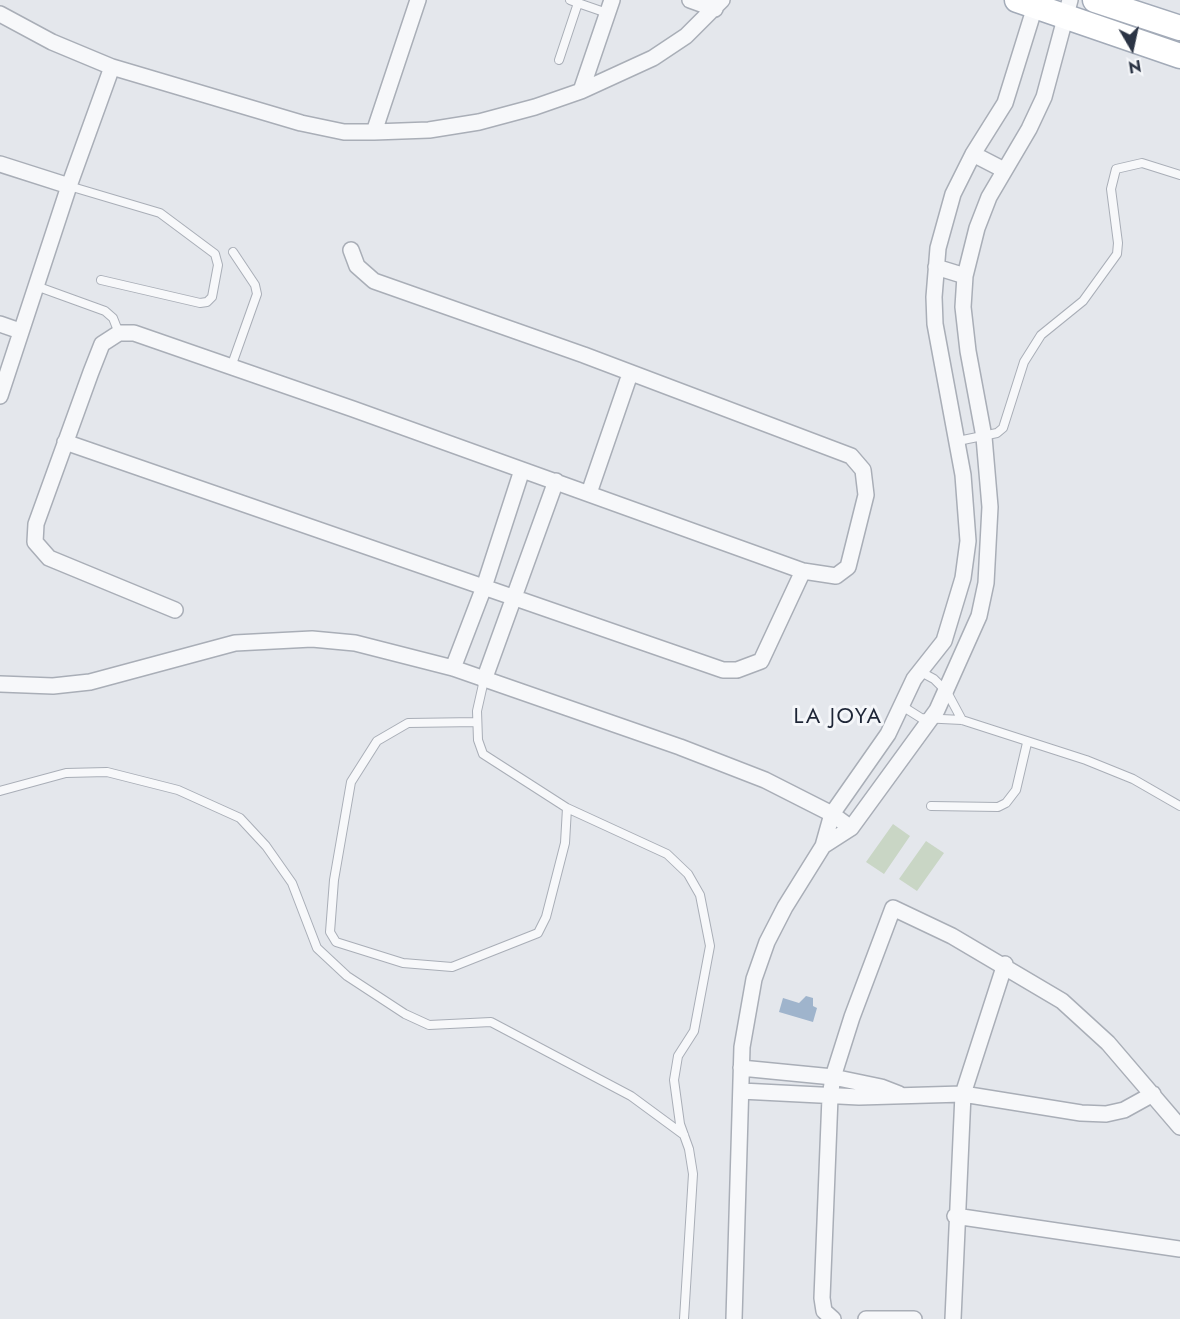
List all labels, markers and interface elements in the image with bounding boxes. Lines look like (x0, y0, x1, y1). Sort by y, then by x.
north arrow (1102, 18, 1162, 78)
text: N (1127, 54, 1143, 79)
district label: LA JOYA (794, 705, 882, 731)

